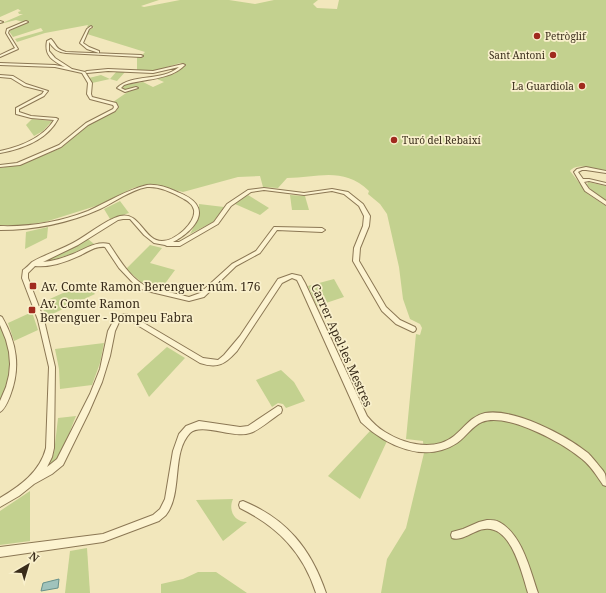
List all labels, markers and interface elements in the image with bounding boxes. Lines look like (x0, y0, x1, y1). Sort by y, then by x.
place label: Petròglif (545, 29, 587, 43)
marker: Petròglif (532, 31, 542, 41)
place label: Sant Antoni (489, 48, 546, 62)
marker: Sant Antoni (548, 50, 558, 60)
place label: La Guardiola (512, 79, 574, 93)
marker: La Guardiola (577, 81, 587, 91)
place label: Turó del Rebaixí (402, 133, 481, 147)
marker: Turó del Rebaixí (389, 135, 399, 145)
place label: Av. Comte Ramon Berenguer núm. 176 (41, 278, 261, 295)
marker: Av. Comte Ramon Berenguer núm. 176 (28, 281, 38, 291)
street label: Carrer Apel·les Mestres (307, 281, 377, 409)
place label: Av. Comte Ramon Berenguer - Pompeu Fabra (40, 295, 193, 326)
marker: Av. Comte Ramon Berenguer - Pompeu Fabra (27, 305, 37, 315)
north arrow (8, 545, 48, 585)
text: N (26, 548, 43, 566)

